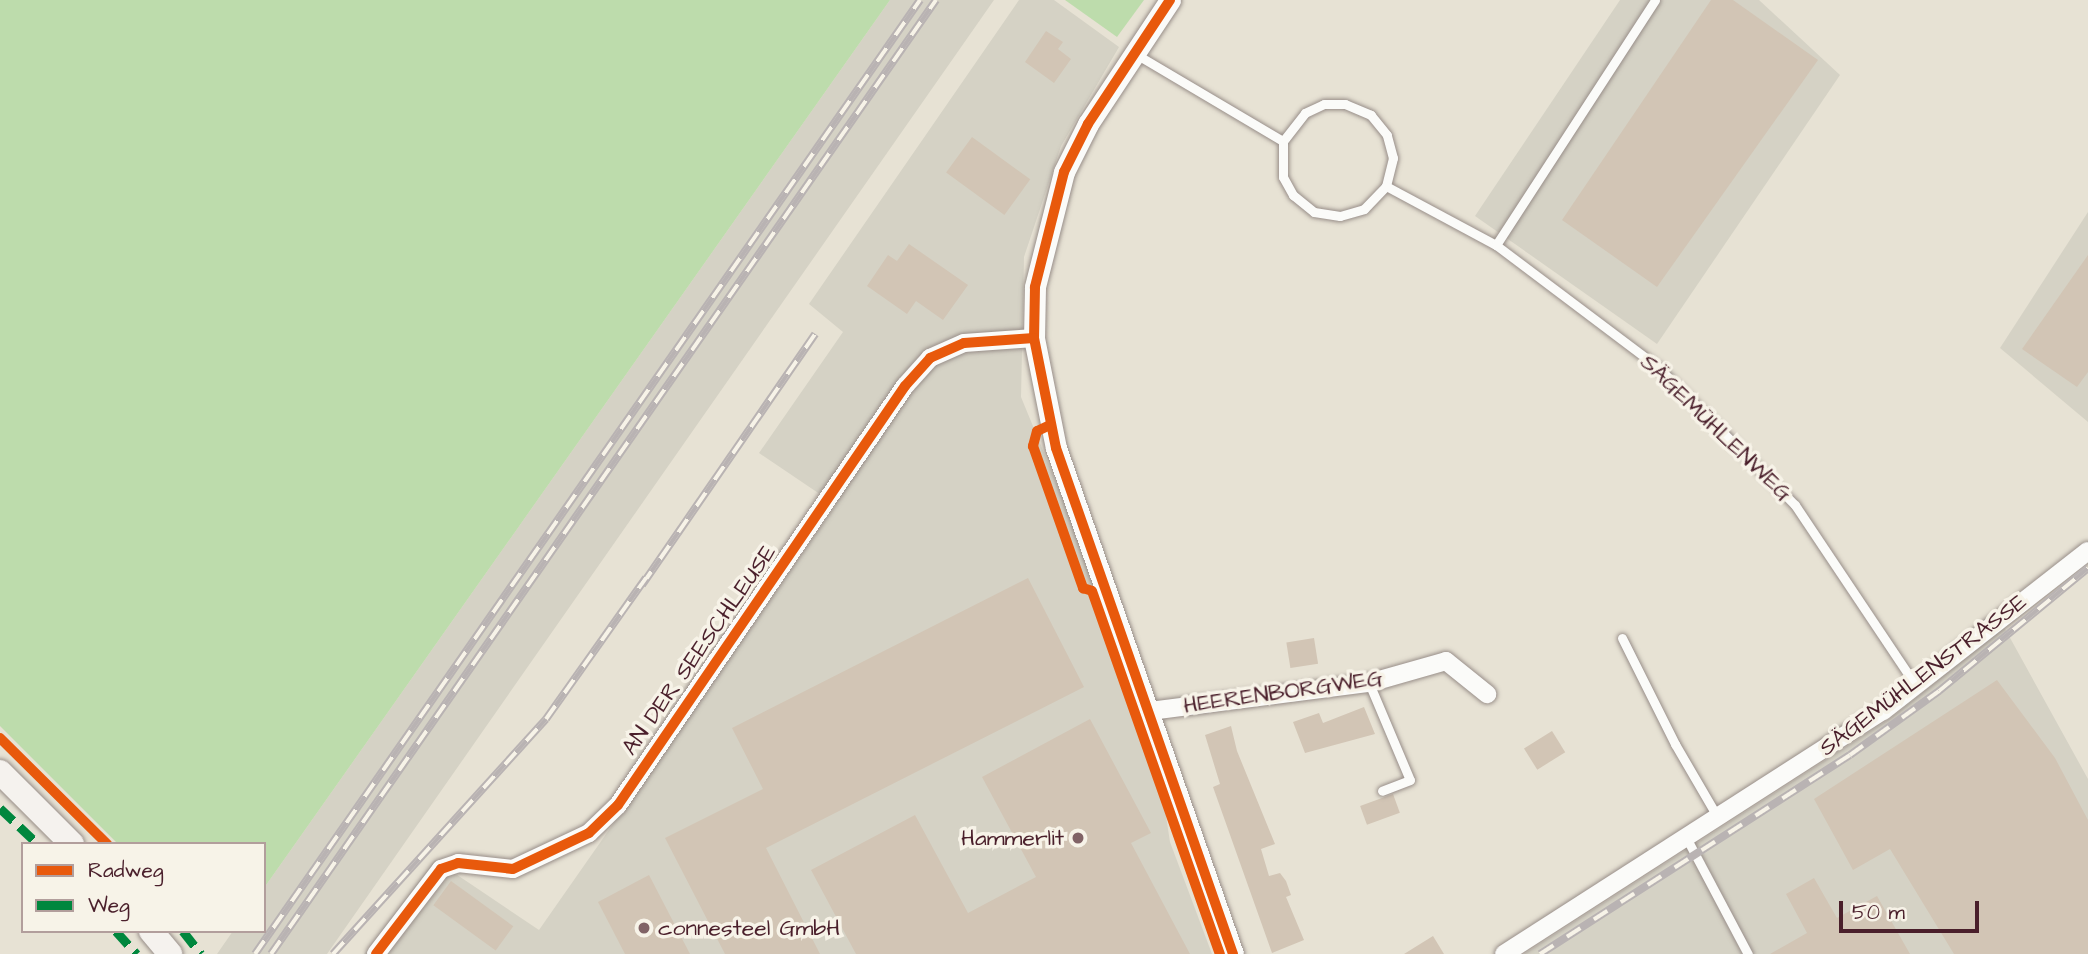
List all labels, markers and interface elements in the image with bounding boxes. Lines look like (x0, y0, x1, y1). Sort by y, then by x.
street label: SÄGEMÜHLENWEG (1634, 349, 1798, 507)
street label: AN DER SEESCHLEUSE (616, 540, 782, 760)
street label: SÄGEMÜHLENSTRASSE (1814, 588, 2032, 762)
street label: HEERENBORGWEG (1182, 664, 1384, 720)
place label: Hammerlit (961, 824, 1064, 852)
marker: Hammerlit (1070, 830, 1086, 846)
legend (21, 842, 266, 933)
text: Radweg (88, 856, 164, 885)
scale bar (1843, 888, 1983, 932)
text: Weg (88, 891, 130, 920)
text: 50 m (1852, 898, 1905, 927)
place label: connesteel GmbH (658, 914, 840, 942)
marker: connesteel GmbH (636, 920, 652, 936)

